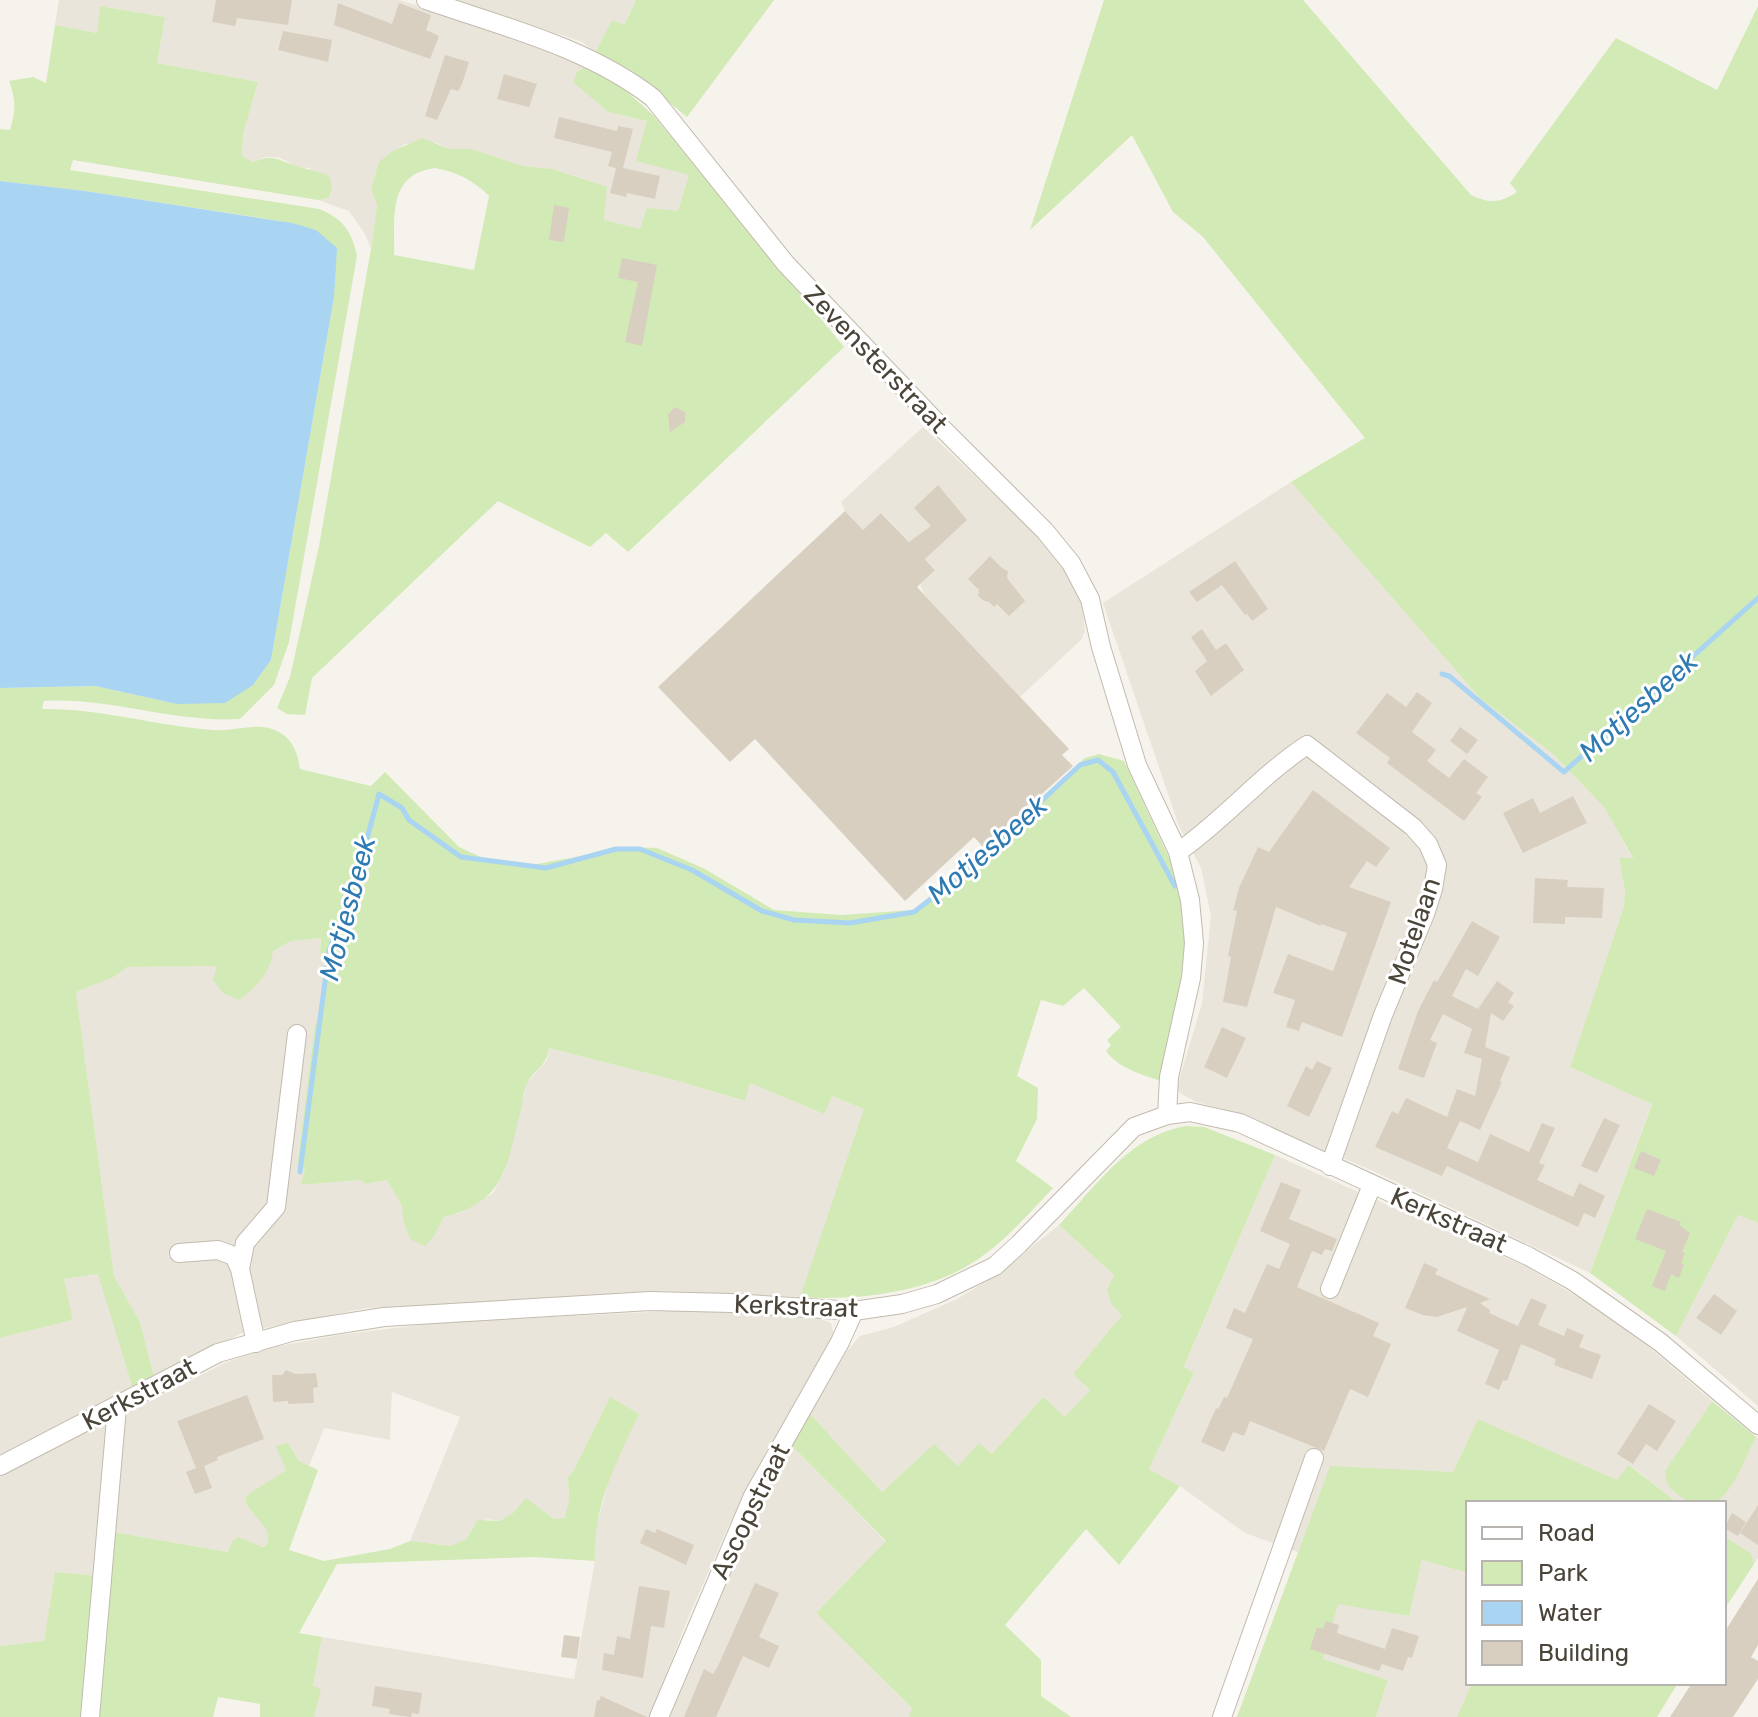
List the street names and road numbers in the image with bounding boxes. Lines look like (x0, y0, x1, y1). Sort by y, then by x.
street label: Zevensterstraat (797, 279, 954, 440)
street label: Motelaan (1382, 874, 1447, 989)
street label: Kerkstraat (1386, 1181, 1512, 1260)
street label: Kerkstraat (733, 1289, 859, 1324)
street label: Kerkstraat (77, 1352, 201, 1437)
street label: Ascopstraat (704, 1438, 797, 1584)

